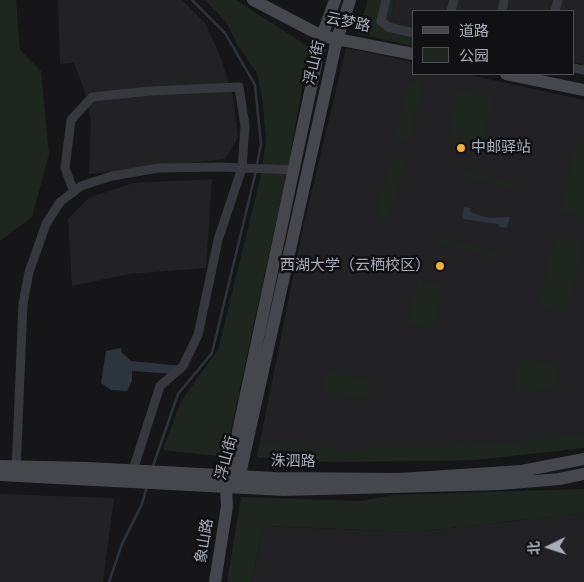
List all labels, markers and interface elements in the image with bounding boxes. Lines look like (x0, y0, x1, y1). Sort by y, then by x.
street label: 云梦路 (324, 10, 372, 36)
legend (412, 10, 574, 75)
text: 道路 (459, 22, 489, 40)
street label: 浮山街 (301, 39, 329, 87)
text: 公园 (459, 47, 489, 65)
place label: 中邮驿站 (471, 139, 531, 157)
marker: 中邮驿站 (455, 142, 467, 154)
place label: 西湖大学（云栖校区） (280, 257, 430, 275)
marker: 西湖大学（云栖校区） (434, 260, 446, 272)
street label: 浮山街 (212, 434, 242, 482)
street label: 洙泗路 (270, 453, 316, 471)
street label: 象山路 (193, 517, 217, 565)
north arrow (524, 522, 574, 572)
text: 北 (526, 541, 543, 556)

